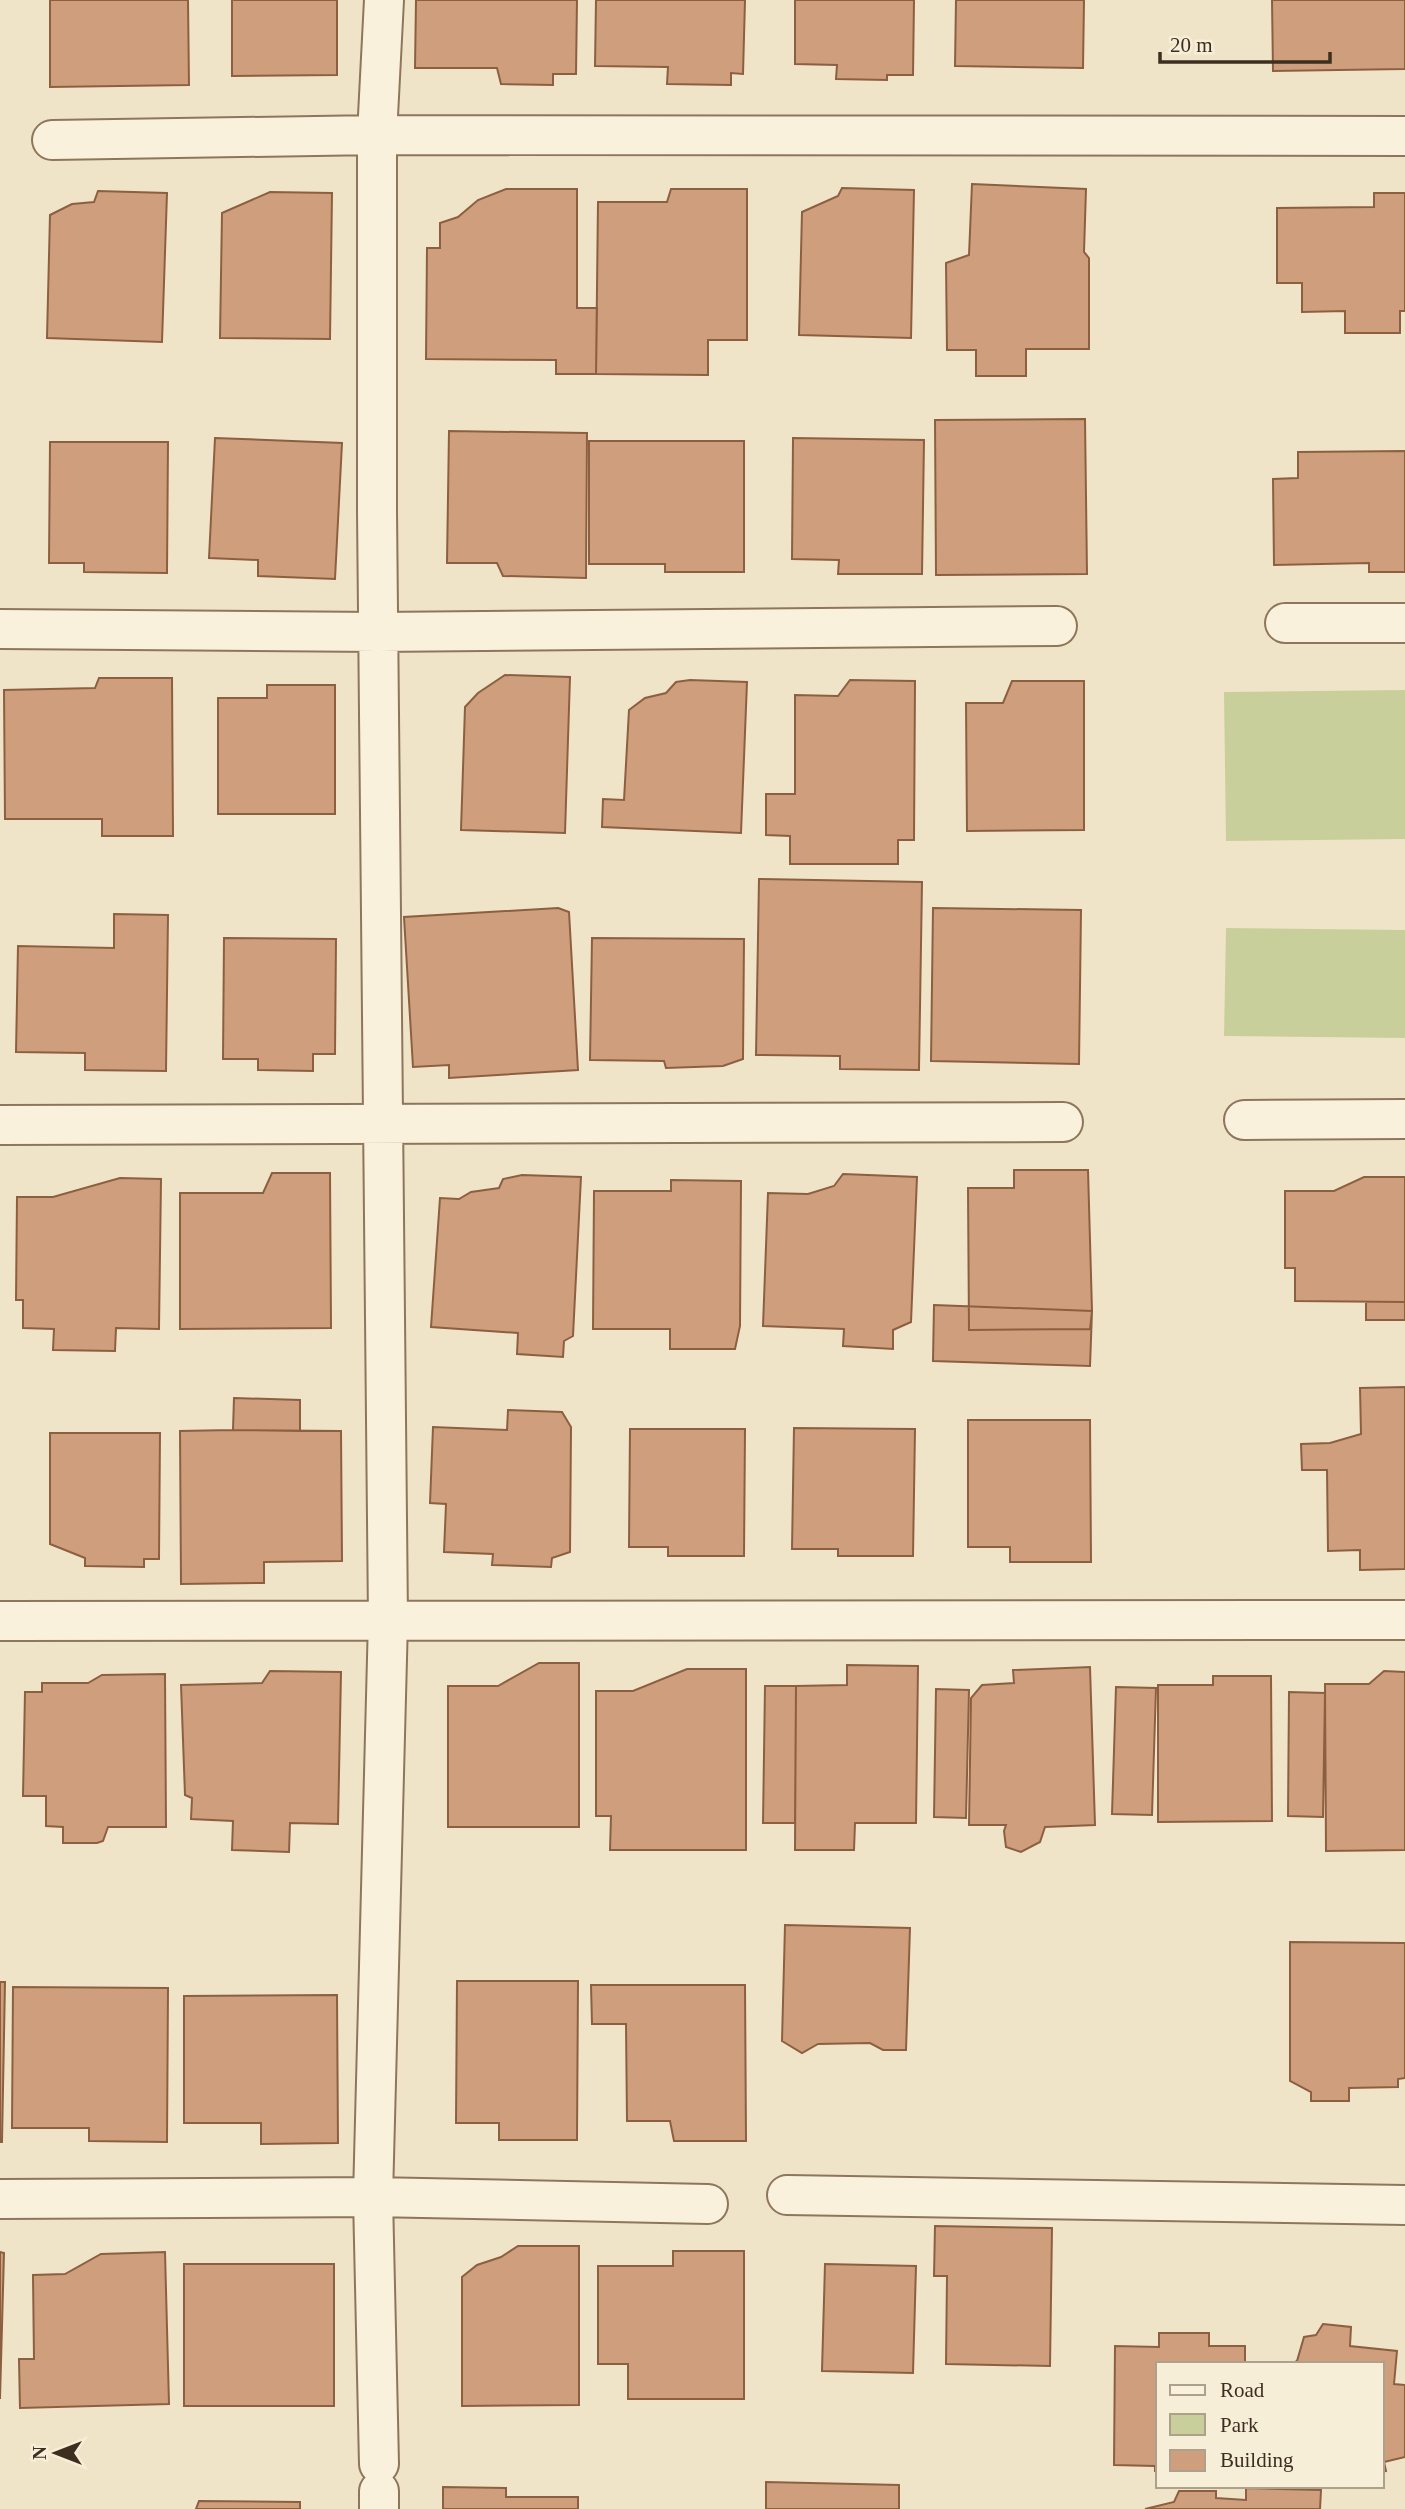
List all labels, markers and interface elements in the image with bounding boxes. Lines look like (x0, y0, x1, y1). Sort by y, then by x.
scale bar (1160, 21, 1330, 65)
text: 20 m (1170, 33, 1213, 57)
legend (1156, 2362, 1384, 2488)
text: Road (1220, 2378, 1265, 2402)
text: Park (1220, 2413, 1259, 2437)
north arrow (21, 2418, 91, 2488)
text: N (29, 2446, 50, 2460)
text: Building (1220, 2448, 1294, 2472)

